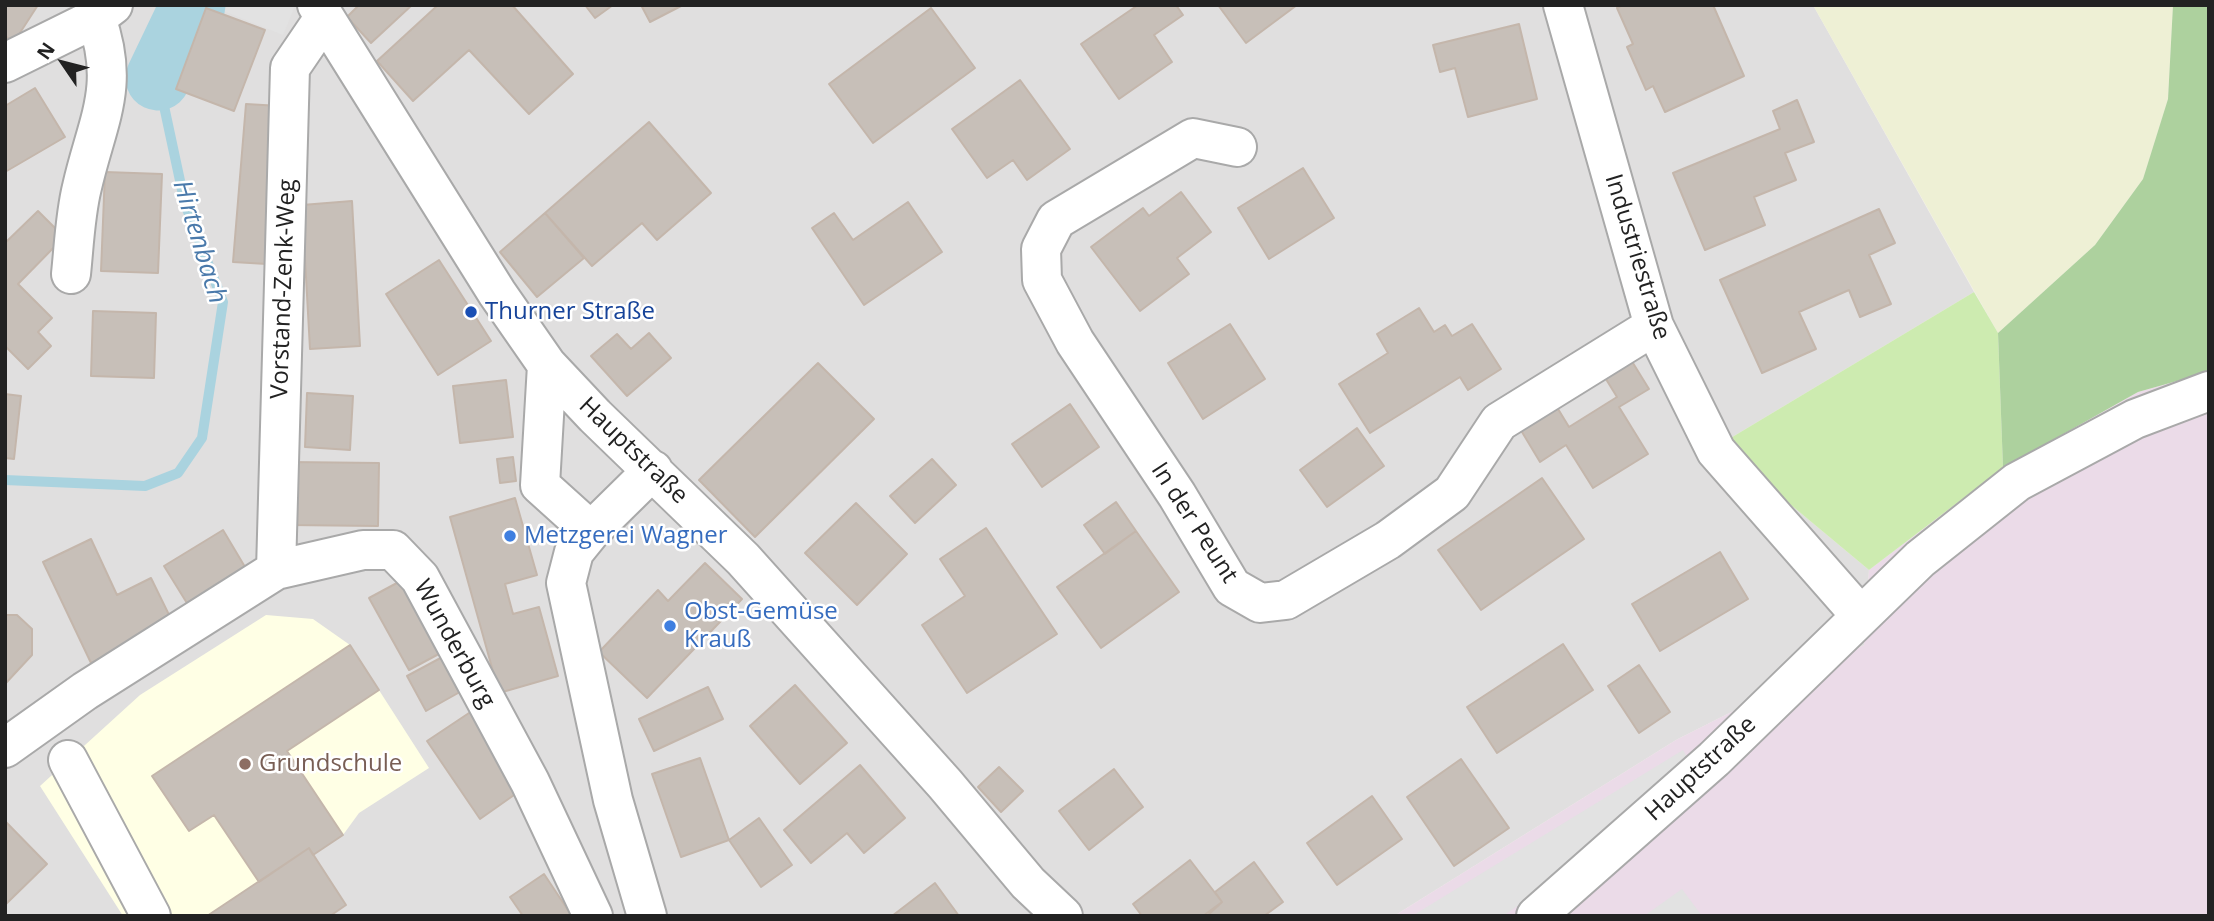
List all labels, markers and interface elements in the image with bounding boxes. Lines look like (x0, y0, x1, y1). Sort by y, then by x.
north arrow (28, 28, 98, 98)
text: N (31, 37, 61, 65)
street label: Industriestraße (1598, 171, 1676, 343)
water label: Hirtenbach (165, 176, 233, 308)
street label: Vorstand-Zenk-Weg (266, 179, 302, 399)
place label: Thurner Straße (485, 298, 655, 326)
marker: Thurner Straße (463, 304, 479, 320)
street label: Hauptstraße (572, 392, 694, 510)
street label: In der Peunt (1144, 457, 1244, 589)
place label: Metzgerei Wagner (524, 522, 727, 550)
marker: Metzgerei Wagner (502, 528, 518, 544)
street label: Wunderburg (407, 575, 501, 713)
place label: Obst-Gemüse Krauß (684, 598, 838, 654)
marker: Obst-Gemüse Krauß (662, 618, 678, 634)
street label: Hauptstraße (1640, 711, 1762, 827)
place label: Grundschule (259, 750, 402, 778)
marker: Grundschule (237, 756, 253, 772)

